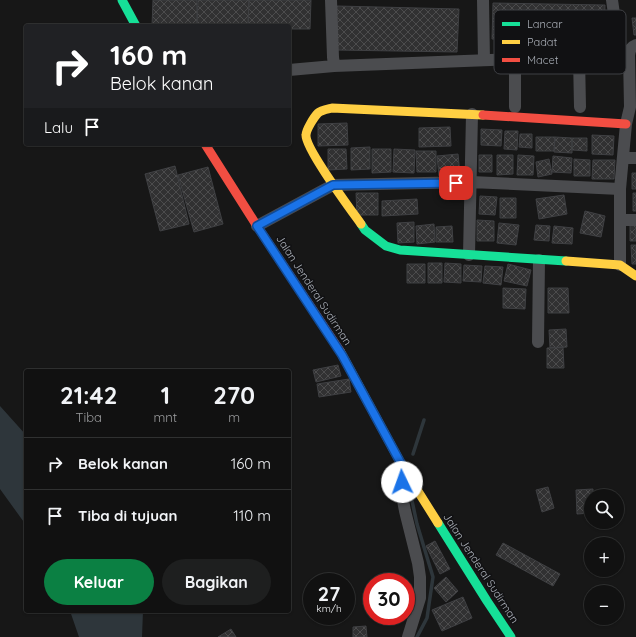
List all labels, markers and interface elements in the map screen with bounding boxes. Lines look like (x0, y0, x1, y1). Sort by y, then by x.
legend (494, 10, 626, 74)
text: Lancar (527, 17, 563, 31)
text: Padat (527, 35, 557, 49)
text: 160 m (110, 37, 187, 72)
icon: right (44, 40, 96, 92)
text: Macet (527, 53, 559, 67)
text: Belok kanan (110, 72, 213, 95)
icon: arrive (81, 116, 103, 138)
text: Lalu (44, 118, 73, 137)
pin (439, 166, 473, 200)
icon: arrive (445, 172, 467, 194)
street label: Jalan Jenderal Sudirman (273, 232, 355, 348)
text: 21:42 (60, 380, 117, 410)
text: 1 (161, 380, 170, 410)
text: 270 (213, 380, 255, 410)
text: Tiba (76, 409, 102, 425)
text: mnt (153, 409, 177, 425)
text: m (228, 409, 240, 425)
icon: right (44, 453, 66, 475)
text: Belok kanan (78, 454, 168, 473)
text: 160 m (231, 454, 271, 473)
position arrow (381, 461, 423, 503)
map controls (584, 489, 624, 625)
button: search (584, 489, 624, 529)
icon: arrive (44, 505, 66, 527)
text: Tiba di tujuan (78, 506, 177, 525)
text: 110 m (233, 506, 271, 525)
street label: Jalan Jenderal Sudirman (440, 510, 522, 626)
button: + (584, 537, 624, 577)
button: Keluar (44, 559, 154, 605)
button: Bagikan (162, 559, 271, 605)
speed limit sign: 30 (363, 573, 415, 625)
text: 27 (318, 581, 340, 606)
button: − (584, 585, 624, 625)
text: km/h (316, 602, 342, 615)

